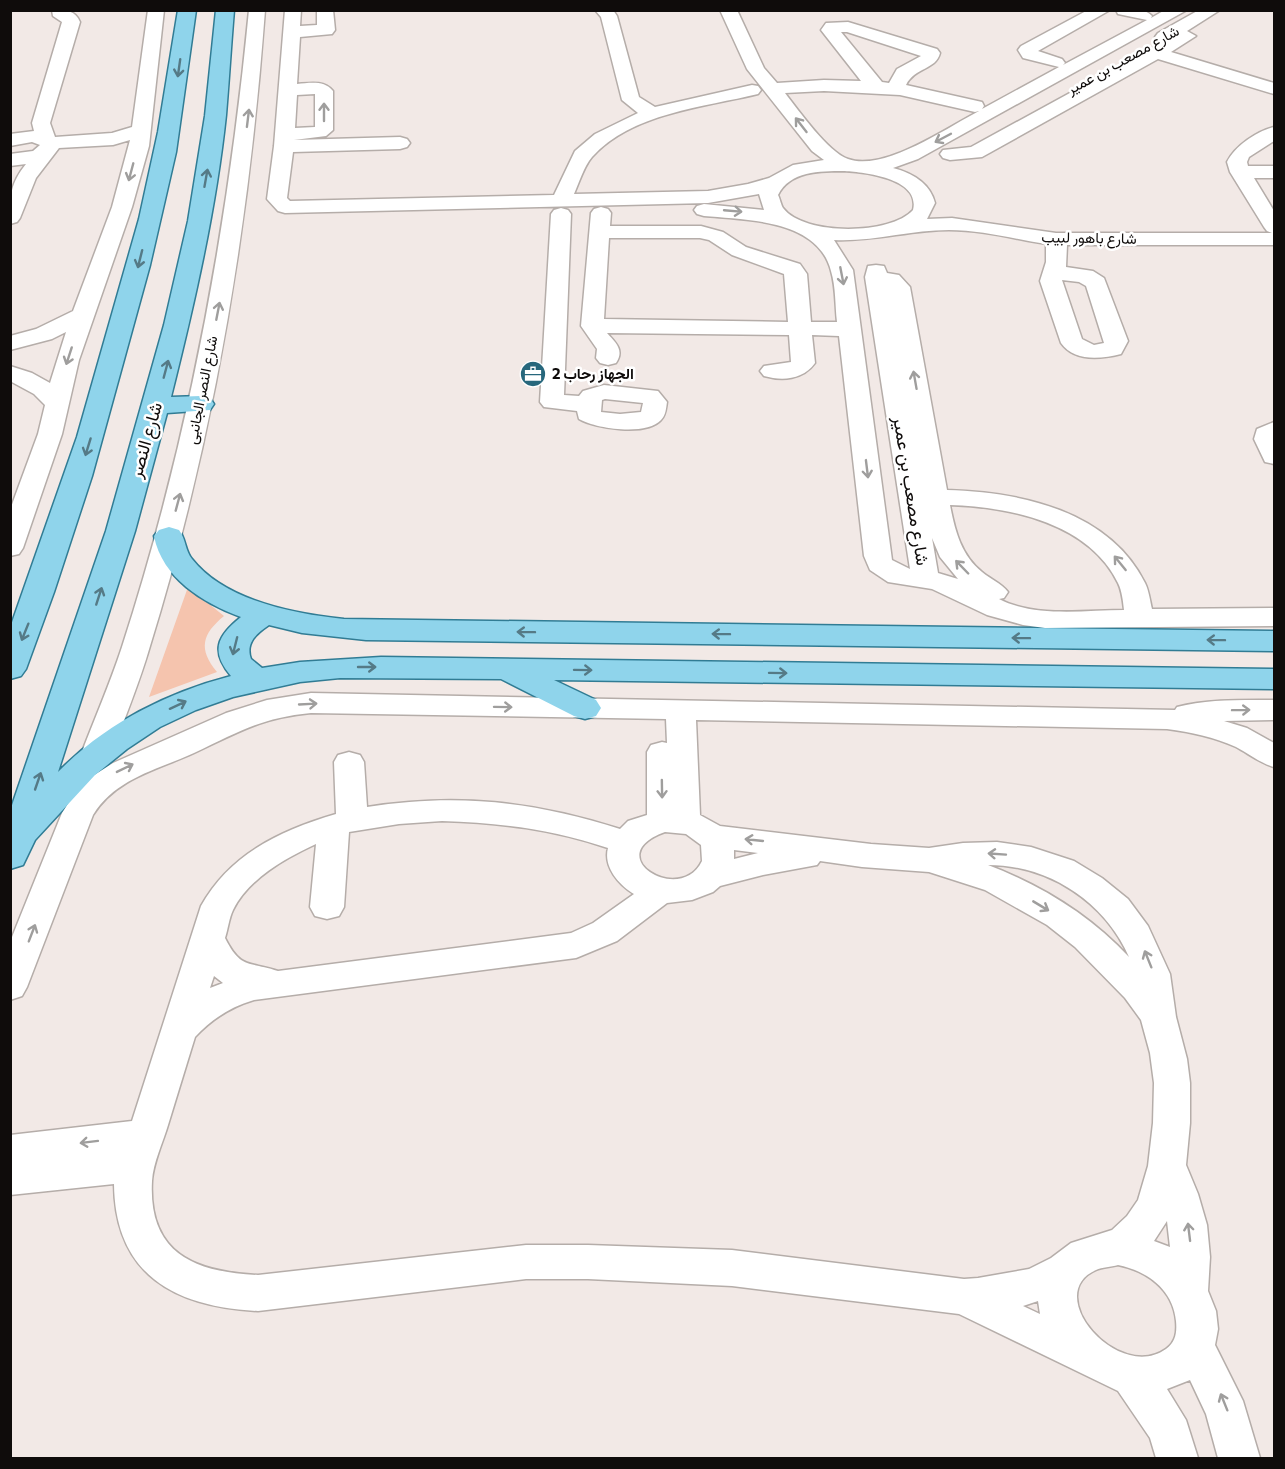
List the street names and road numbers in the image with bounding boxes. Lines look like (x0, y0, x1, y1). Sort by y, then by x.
street label: شارع مصعب بن عمير (1062, 21, 1183, 101)
street label: شارع باهور لبيب (1041, 227, 1137, 250)
street label: شارع النصر الجانبى (182, 334, 223, 446)
street label: شارع النصر (124, 399, 168, 482)
street label: شارع مصعب بن عمير (887, 414, 935, 567)

